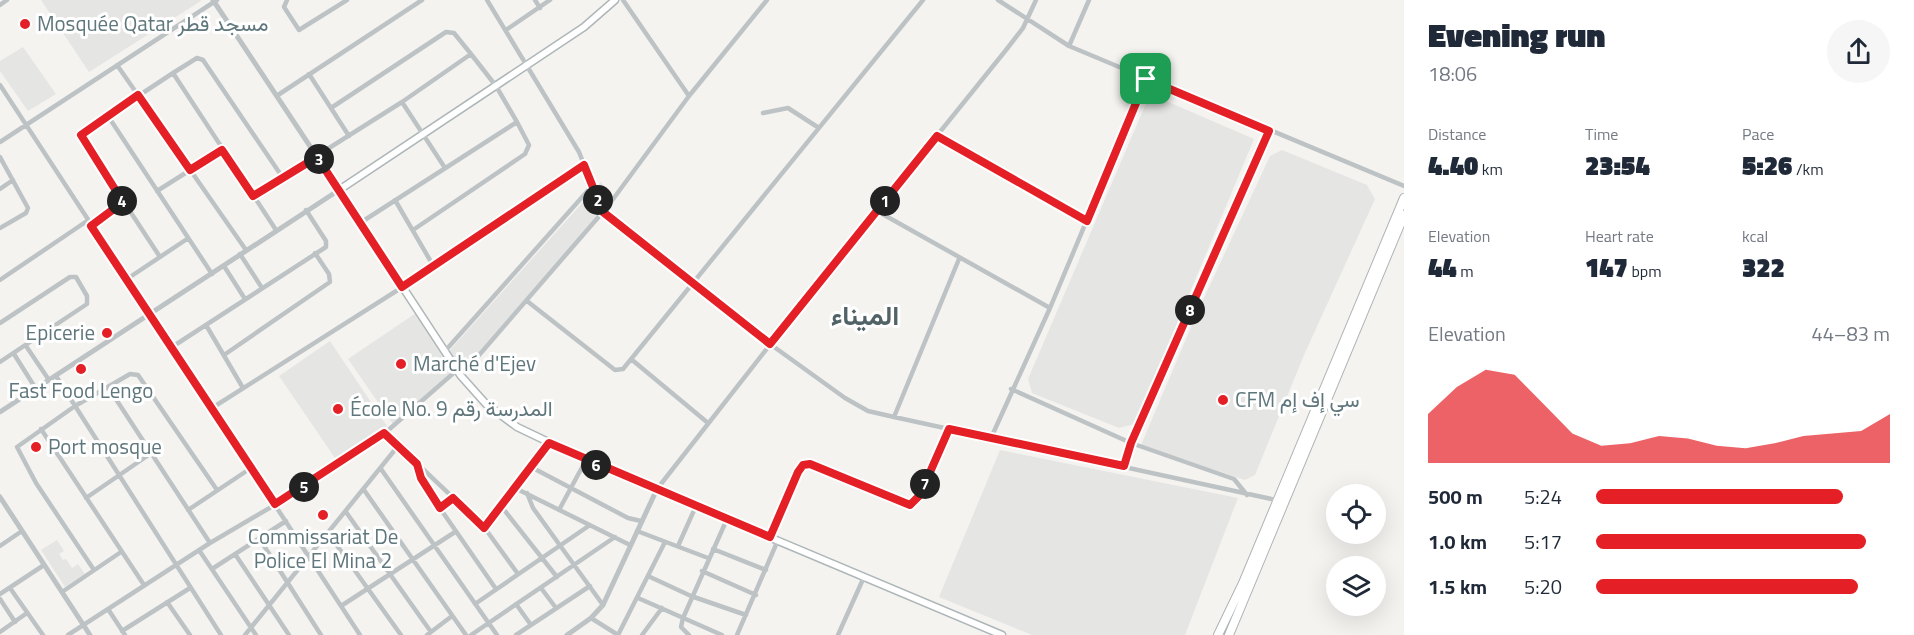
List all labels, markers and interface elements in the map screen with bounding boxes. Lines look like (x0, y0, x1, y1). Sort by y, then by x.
place label: Mosquée Qatar مسجد قطر (37, 7, 269, 39)
text: Evening run (1428, 10, 1605, 60)
marker: Mosquée Qatar مسجد قطر (18, 17, 32, 31)
button: share (1827, 20, 1890, 83)
pin (1120, 53, 1171, 104)
text: 18:06 (1428, 58, 1477, 89)
icon: arrive (1129, 62, 1162, 95)
text: Distance (1428, 122, 1486, 146)
text: Time (1585, 122, 1618, 146)
text: Pace (1742, 122, 1774, 146)
pin: 3 (304, 144, 334, 174)
text: 4.40 (1428, 146, 1478, 185)
text: 23:54 (1585, 146, 1650, 185)
text: 5:26 (1742, 146, 1792, 185)
text: 3 (315, 147, 323, 171)
text: km (1478, 157, 1503, 181)
text: /km (1792, 157, 1824, 181)
pin: 2 (583, 185, 613, 215)
pin: 4 (107, 186, 137, 216)
pin: 1 (870, 186, 900, 216)
text: 2 (594, 188, 602, 212)
text: 4 (118, 189, 126, 213)
text: 1 (881, 189, 889, 213)
text: Elevation (1428, 224, 1490, 248)
text: Heart rate (1585, 224, 1654, 248)
text: kcal (1742, 224, 1768, 248)
text: 44 (1428, 248, 1457, 287)
text: 147 (1585, 248, 1628, 287)
text: 322 (1742, 248, 1785, 287)
text: m (1457, 259, 1474, 283)
text: bpm (1628, 259, 1662, 283)
district label: الميناء (831, 294, 899, 335)
pin: 8 (1175, 295, 1205, 325)
text: 8 (1186, 298, 1194, 322)
place label: Epicerie (26, 316, 95, 348)
text: Elevation (1428, 318, 1506, 349)
text: 44–83 m (1811, 318, 1890, 349)
marker: Epicerie (100, 326, 114, 340)
place label: Marché d'Ejev (413, 347, 536, 379)
marker: Marché d'Ejev (394, 357, 408, 371)
marker: Fast Food Lengo (74, 362, 88, 376)
place label: Fast Food Lengo (9, 374, 153, 406)
place label: CFM سي إف إم (1235, 383, 1360, 417)
place label: École No. 9 المدرسة رقم (350, 392, 553, 424)
marker: CFM سي إف إم (1216, 393, 1230, 407)
marker: École No. 9 المدرسة رقم (331, 402, 345, 416)
place label: Port mosque (48, 430, 162, 462)
marker: Port mosque (29, 440, 43, 454)
pin: 6 (581, 450, 611, 480)
text: 6 (592, 453, 600, 477)
pin: 7 (910, 469, 940, 499)
pin: 5 (289, 472, 319, 502)
text: 7 (921, 472, 929, 496)
text: 5 (300, 475, 308, 499)
text: 500 m (1428, 481, 1483, 512)
text: 5:24 (1524, 481, 1562, 512)
map controls (1326, 484, 1386, 616)
button: locate (1326, 484, 1386, 544)
marker: Commissariat De Police El Mina 2 (316, 508, 330, 522)
place label: Commissariat De Police El Mina 2 (248, 520, 398, 576)
text: 1.0 km (1428, 526, 1487, 557)
text: 5:17 (1524, 526, 1562, 557)
button: layers (1326, 556, 1386, 616)
text: 1.5 km (1428, 571, 1487, 602)
text: 5:20 (1524, 571, 1562, 602)

